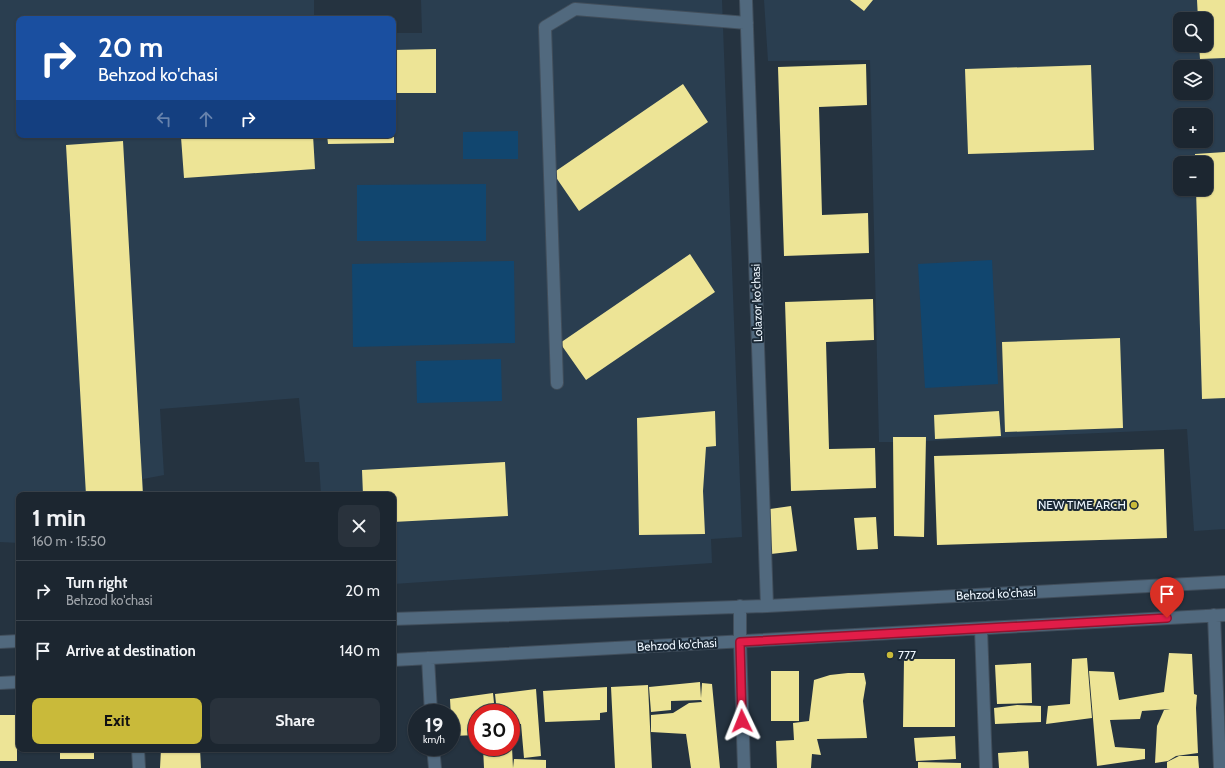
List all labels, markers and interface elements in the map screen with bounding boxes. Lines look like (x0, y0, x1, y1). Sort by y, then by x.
map controls (1173, 12, 1213, 196)
button: search (1173, 12, 1213, 52)
text: 20 m (98, 30, 163, 64)
icon: right (32, 32, 84, 84)
button: layers (1173, 60, 1213, 100)
text: Behzod ko'chasi (98, 64, 218, 86)
icon: left (153, 108, 175, 130)
icon: ahead (195, 108, 217, 130)
icon: right (237, 108, 259, 130)
button: + (1173, 108, 1213, 148)
button: − (1173, 156, 1213, 196)
street label: Lolazor ko'chasi (748, 264, 765, 342)
place label: NEW TIME ARCH (1038, 497, 1126, 512)
marker: NEW TIME ARCH (1129, 500, 1139, 510)
text: 1 min (32, 503, 86, 532)
button: close (338, 505, 380, 547)
text: 160 m · 15:50 (32, 533, 106, 549)
text: Turn right (66, 574, 127, 592)
pin (1150, 577, 1184, 618)
icon: right (32, 580, 54, 602)
text: 20 m (345, 582, 380, 600)
icon: arrive (1156, 583, 1178, 605)
street label: Behzod ko'chasi (956, 584, 1036, 603)
text: Behzod ko'chasi (66, 592, 152, 608)
street label: Behzod ko'chasi (637, 635, 717, 654)
icon: arrive (32, 640, 54, 662)
text: Arrive at destination (66, 642, 196, 660)
text: 140 m (339, 642, 380, 660)
place label: 777 (898, 647, 916, 662)
marker: 777 (885, 650, 895, 660)
button: Exit (32, 698, 202, 744)
button: Share (210, 698, 380, 744)
position arrow (721, 700, 763, 742)
speed limit sign: 30 (468, 704, 520, 756)
text: 19 (425, 713, 443, 737)
text: km/h (423, 733, 445, 746)

